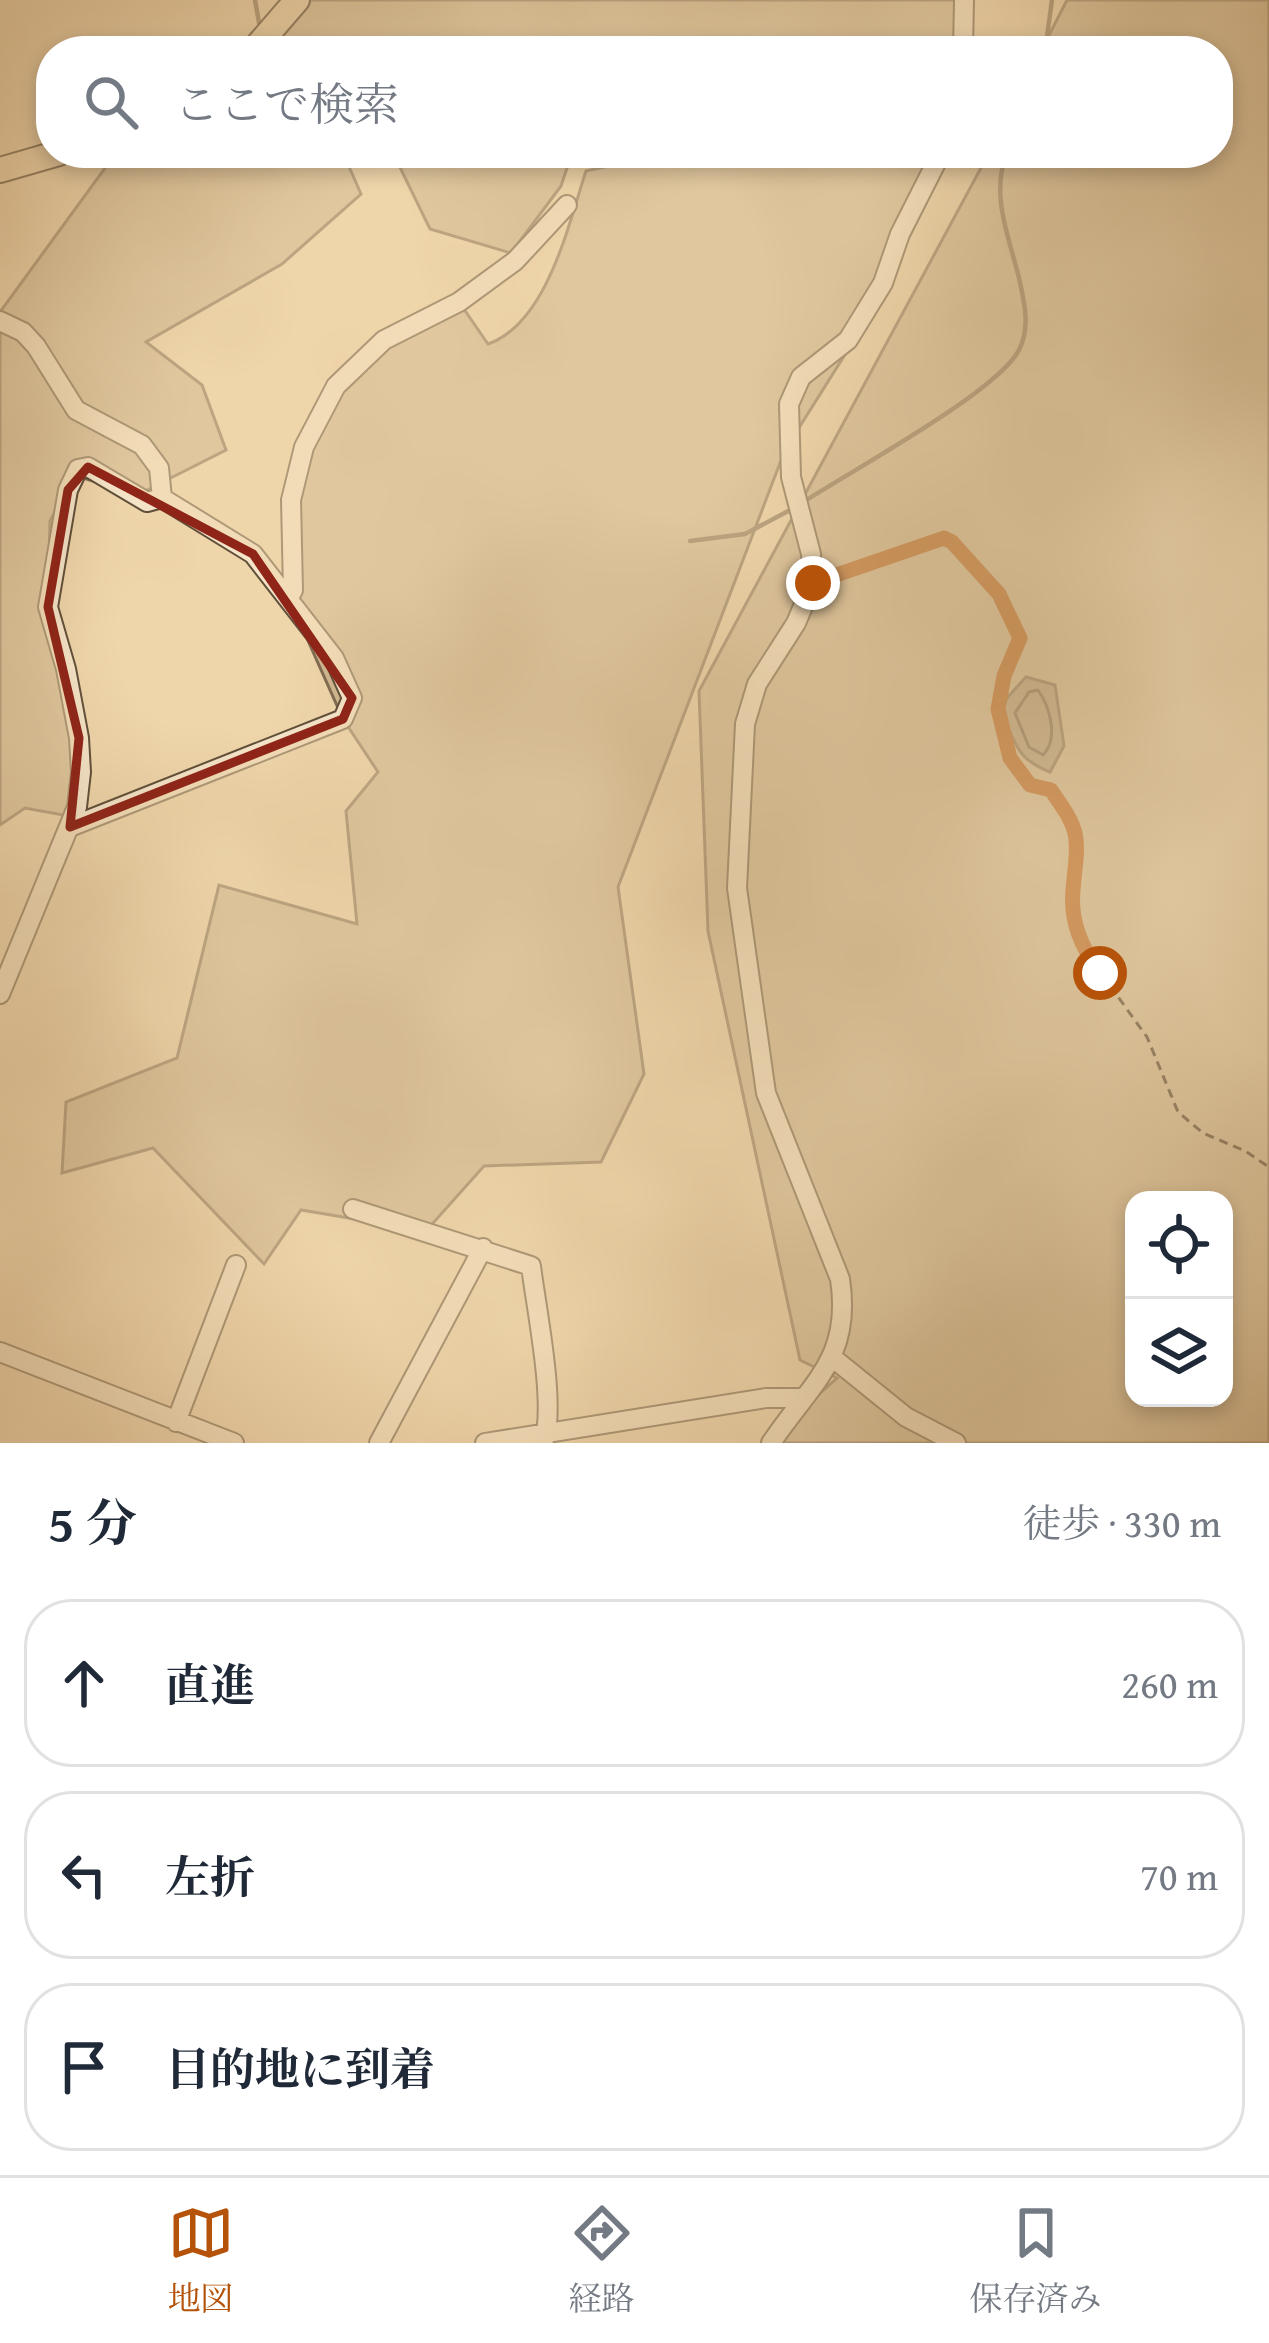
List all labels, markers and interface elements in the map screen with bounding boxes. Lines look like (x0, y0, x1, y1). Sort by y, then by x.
search box (36, 36, 1233, 168)
icon: search (78, 69, 144, 135)
text: ここで検索 (174, 71, 399, 136)
route end (786, 556, 840, 610)
route start (1073, 946, 1127, 1000)
map controls (1125, 1191, 1233, 1407)
button: locate (1125, 1191, 1233, 1299)
button: layers (1125, 1299, 1233, 1407)
text: 5 分 (48, 1485, 137, 1560)
text: 徒歩 · 330 m (1023, 1494, 1221, 1551)
icon: ahead (51, 1650, 117, 1716)
text: 直進 (165, 1652, 255, 1717)
text: 260 m (1121, 1655, 1218, 1712)
icon: left (51, 1842, 117, 1908)
text: 左折 (165, 1844, 255, 1909)
text: 70 m (1140, 1847, 1218, 1904)
icon: arrive (51, 2034, 117, 2100)
text: 目的地に到着 (165, 2036, 435, 2101)
tab: 地図 (168, 2200, 234, 2322)
tab: 経路 (569, 2200, 635, 2322)
tab: 保存済み (970, 2200, 1102, 2322)

